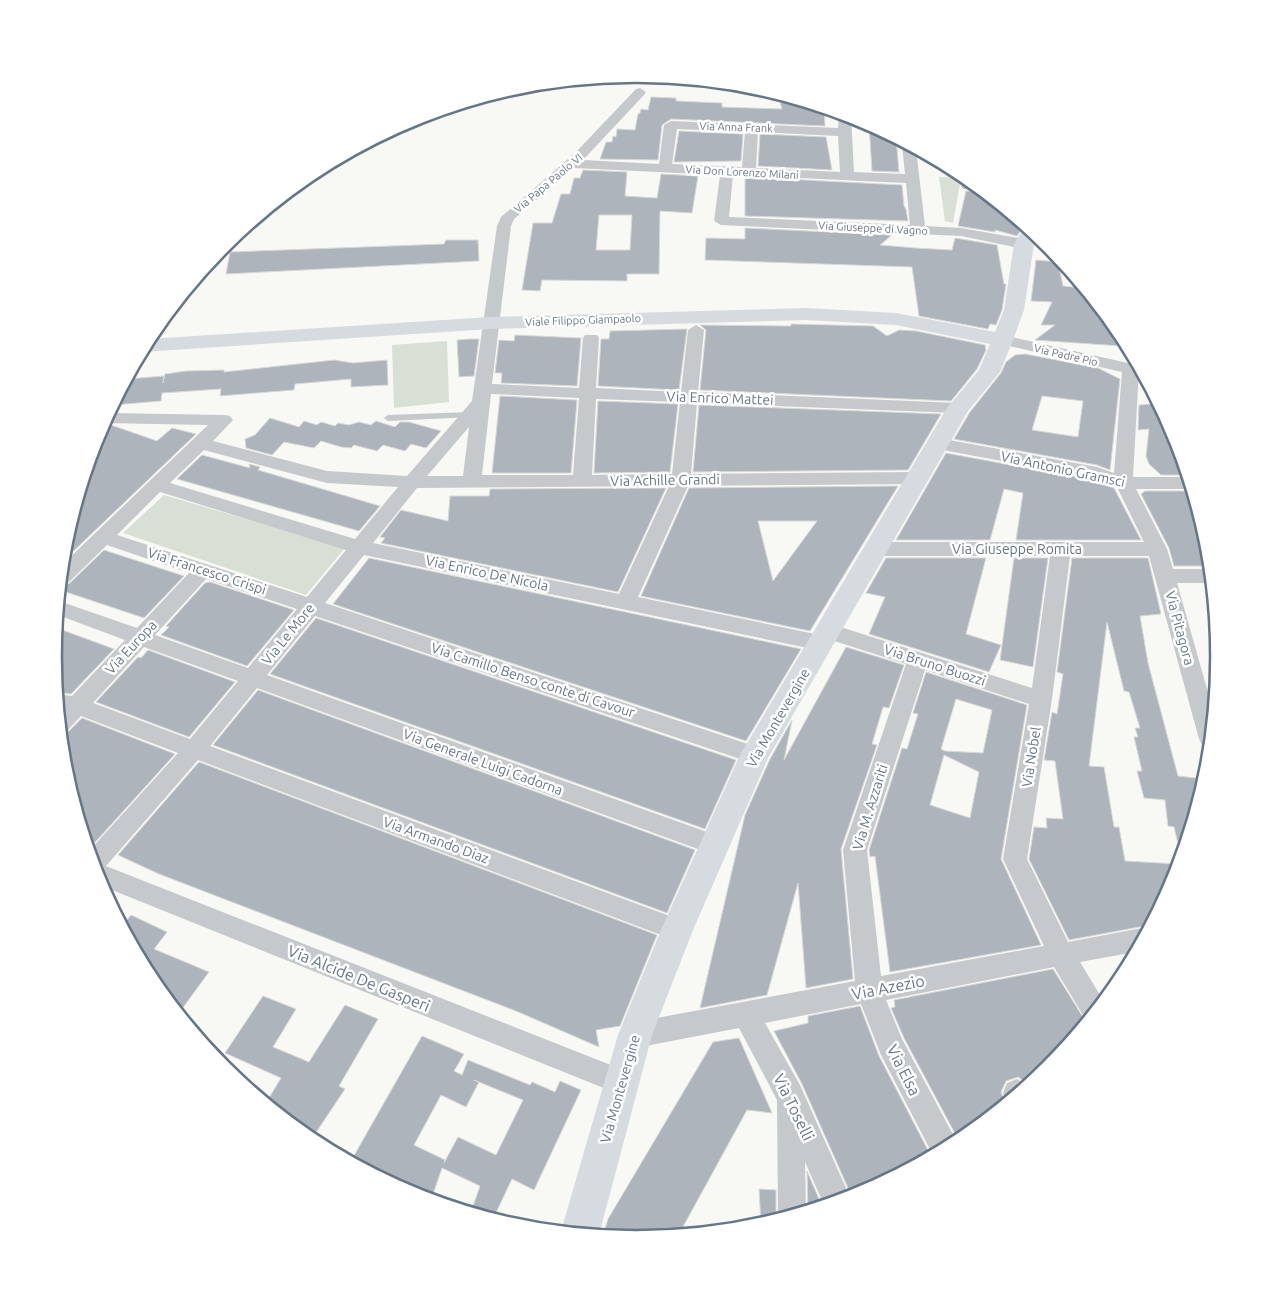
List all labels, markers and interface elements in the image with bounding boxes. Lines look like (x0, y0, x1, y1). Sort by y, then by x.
street label: Via Anna Frank (699, 120, 773, 134)
street label: Via Papa Paolo VI (512, 151, 584, 215)
street label: Via Don Lorenzo Milani (685, 163, 799, 181)
street label: Via Giuseppe di Vagno (818, 219, 928, 237)
street label: Viale Filippo Giampaolo (525, 312, 641, 328)
street label: Via Padre Pio (1033, 342, 1099, 368)
street label: Via Enrico Mattei (666, 388, 774, 408)
street label: Via Antonio Gramsci (999, 448, 1127, 490)
street label: Via Achille Grandi (610, 471, 720, 489)
street label: Via Giuseppe Romita (952, 541, 1082, 557)
street label: Via Francesco Crispi (146, 544, 268, 598)
street label: Via Enrico De Nicola (424, 552, 550, 594)
street label: Via Pitagora (1162, 589, 1198, 667)
street label: Via Le More (258, 600, 318, 668)
street label: Via Europa (102, 617, 160, 677)
street label: Via Camillo Benso conte di Cavour (429, 639, 637, 721)
street label: Via Bruno Buozzi (882, 641, 988, 689)
street label: Via Montevergine (743, 666, 813, 770)
street label: Via Nobel (1018, 725, 1044, 788)
street label: Via Generale Luigi Cadorna (401, 726, 565, 798)
street label: Via M. Azzariti (849, 762, 891, 852)
street label: Via Armando Diaz (381, 813, 491, 867)
street label: Via Alcide De Gasperi (285, 941, 433, 1015)
street label: Via Azezio (850, 971, 926, 1003)
street label: Via Montevergine (597, 1033, 643, 1145)
street label: Via Elsa (884, 1042, 924, 1098)
street label: Via Toselli (770, 1071, 818, 1143)

